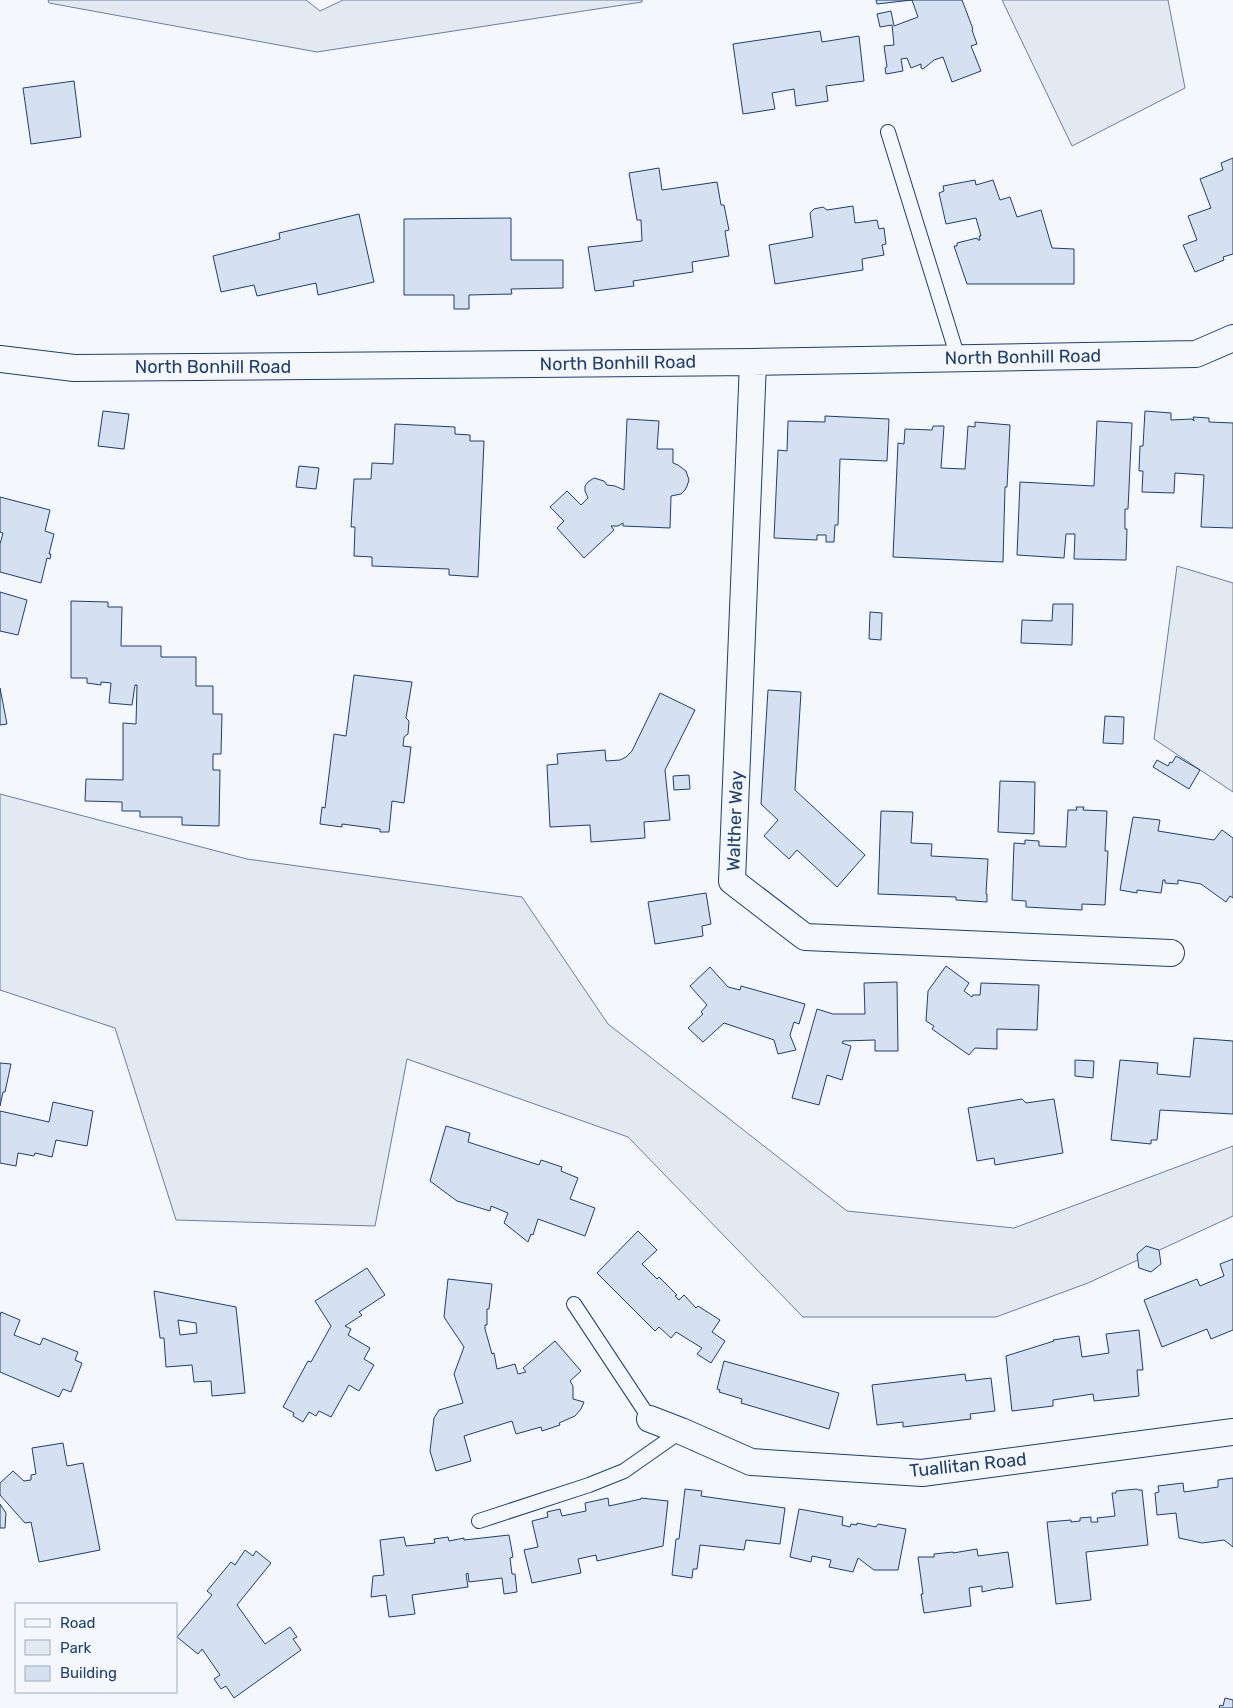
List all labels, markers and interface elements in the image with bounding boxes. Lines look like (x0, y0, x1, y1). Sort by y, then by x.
street label: North Bonhill Road (945, 345, 1101, 369)
street label: North Bonhill Road (540, 351, 696, 375)
street label: North Bonhill Road (135, 356, 291, 378)
street label: Walther Way (722, 770, 748, 872)
street label: Tuallitan Road (908, 1448, 1028, 1482)
legend (15, 1603, 178, 1693)
text: Road (60, 1614, 96, 1632)
text: Park (60, 1639, 91, 1657)
text: Building (60, 1664, 117, 1682)

